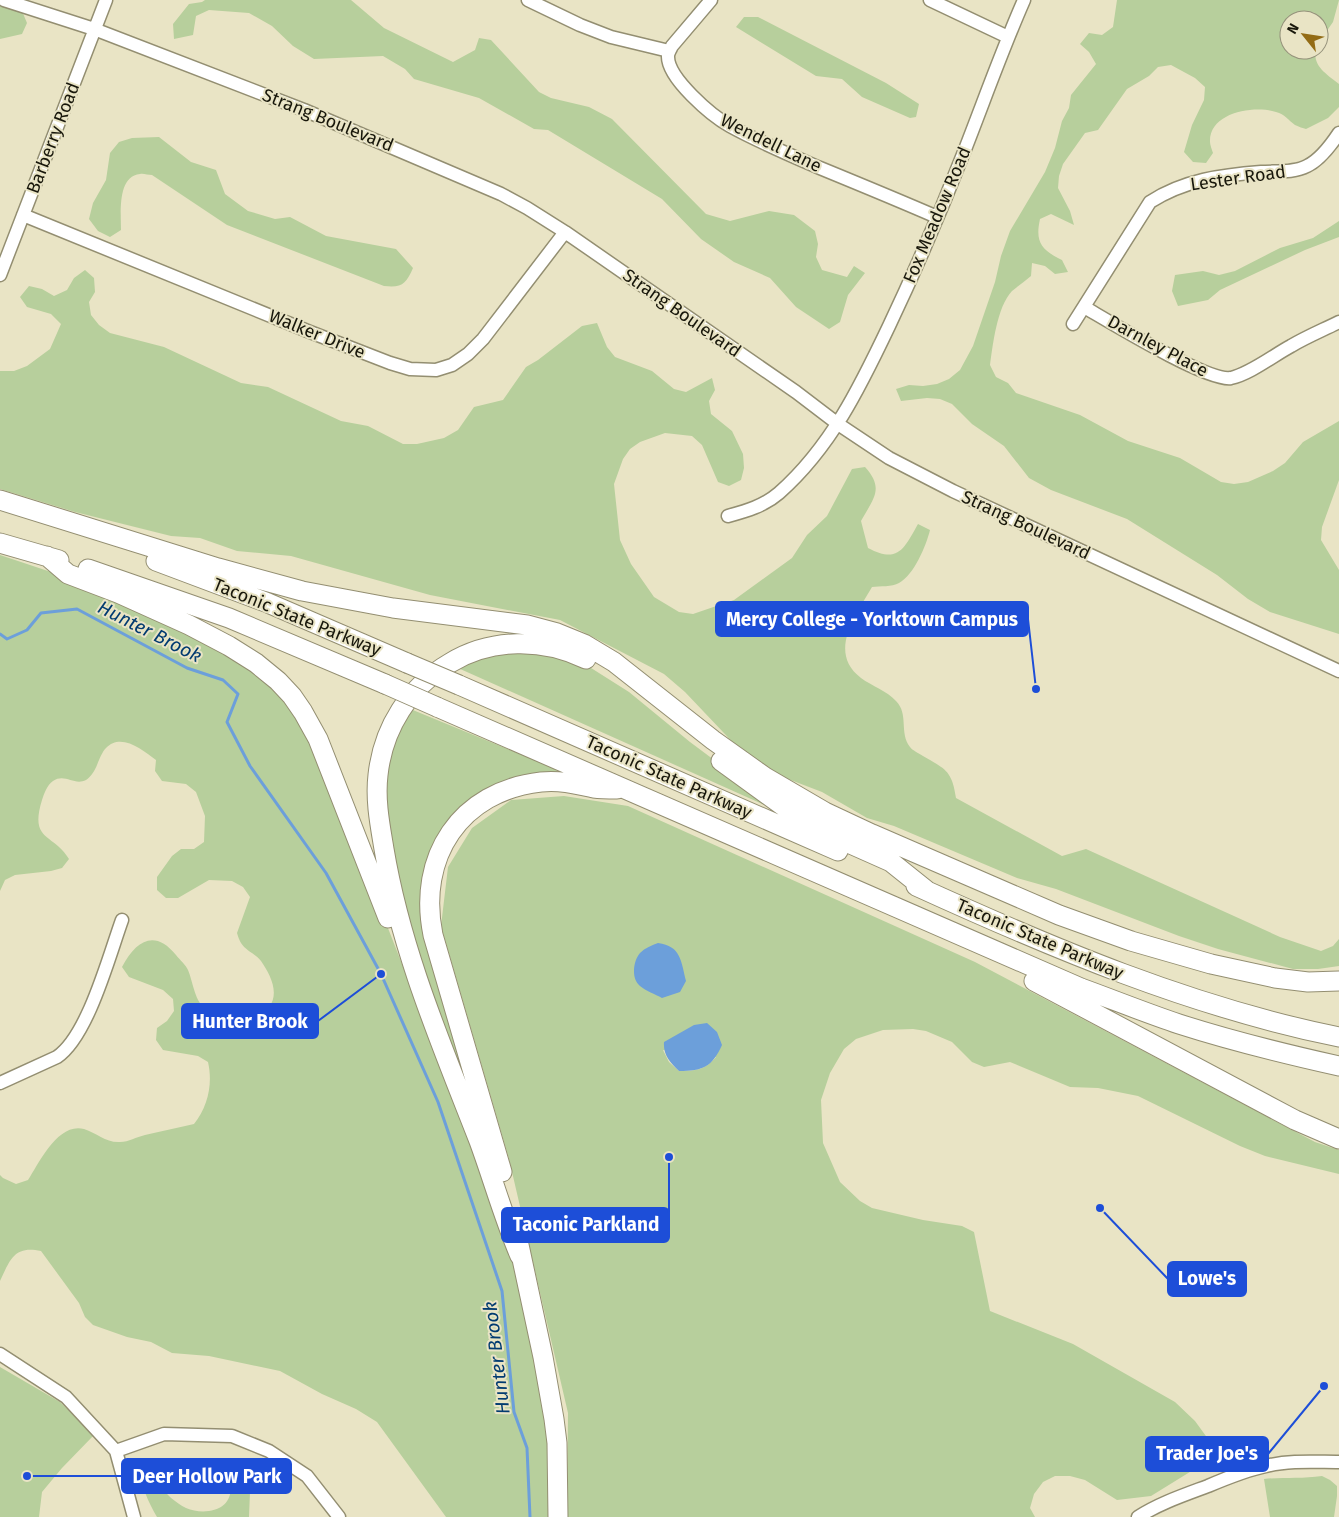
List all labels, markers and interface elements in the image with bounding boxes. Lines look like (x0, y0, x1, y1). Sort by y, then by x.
north arrow (1279, 10, 1329, 60)
text: N (1283, 20, 1303, 37)
street label: Barberry Road (22, 79, 84, 197)
street label: Strang Boulevard (259, 84, 397, 156)
street label: Wendell Lane (717, 109, 825, 177)
street label: Fox Meadow Road (898, 144, 976, 286)
street label: Lester Road (1189, 160, 1287, 196)
street label: Strang Boulevard (619, 264, 745, 362)
street label: Walker Drive (266, 305, 368, 363)
street label: Darnley Place (1104, 310, 1212, 382)
street label: Strang Boulevard (958, 486, 1094, 564)
street label: Taconic State Parkway (210, 573, 384, 661)
water label: Hunter Brook (94, 595, 206, 667)
callout: Mercy College - Yorktown Campus (716, 602, 1028, 636)
text: Mercy College - Yorktown Campus (726, 608, 1018, 631)
street label: Taconic State Parkway (583, 731, 755, 824)
street label: Taconic State Parkway (953, 894, 1127, 984)
callout: Hunter Brook (182, 1004, 318, 1038)
text: Hunter Brook (192, 1010, 308, 1033)
callout: Taconic Parkland (502, 1208, 669, 1242)
text: Taconic Parkland (513, 1213, 659, 1236)
callout: Lowe's (1168, 1262, 1246, 1296)
text: Lowe's (1178, 1267, 1236, 1290)
water label: Hunter Brook (478, 1300, 515, 1416)
callout: Trader Joe's (1146, 1437, 1268, 1471)
text: Trader Joe's (1156, 1442, 1258, 1465)
callout: Deer Hollow Park (122, 1459, 291, 1493)
text: Deer Hollow Park (132, 1465, 282, 1488)

